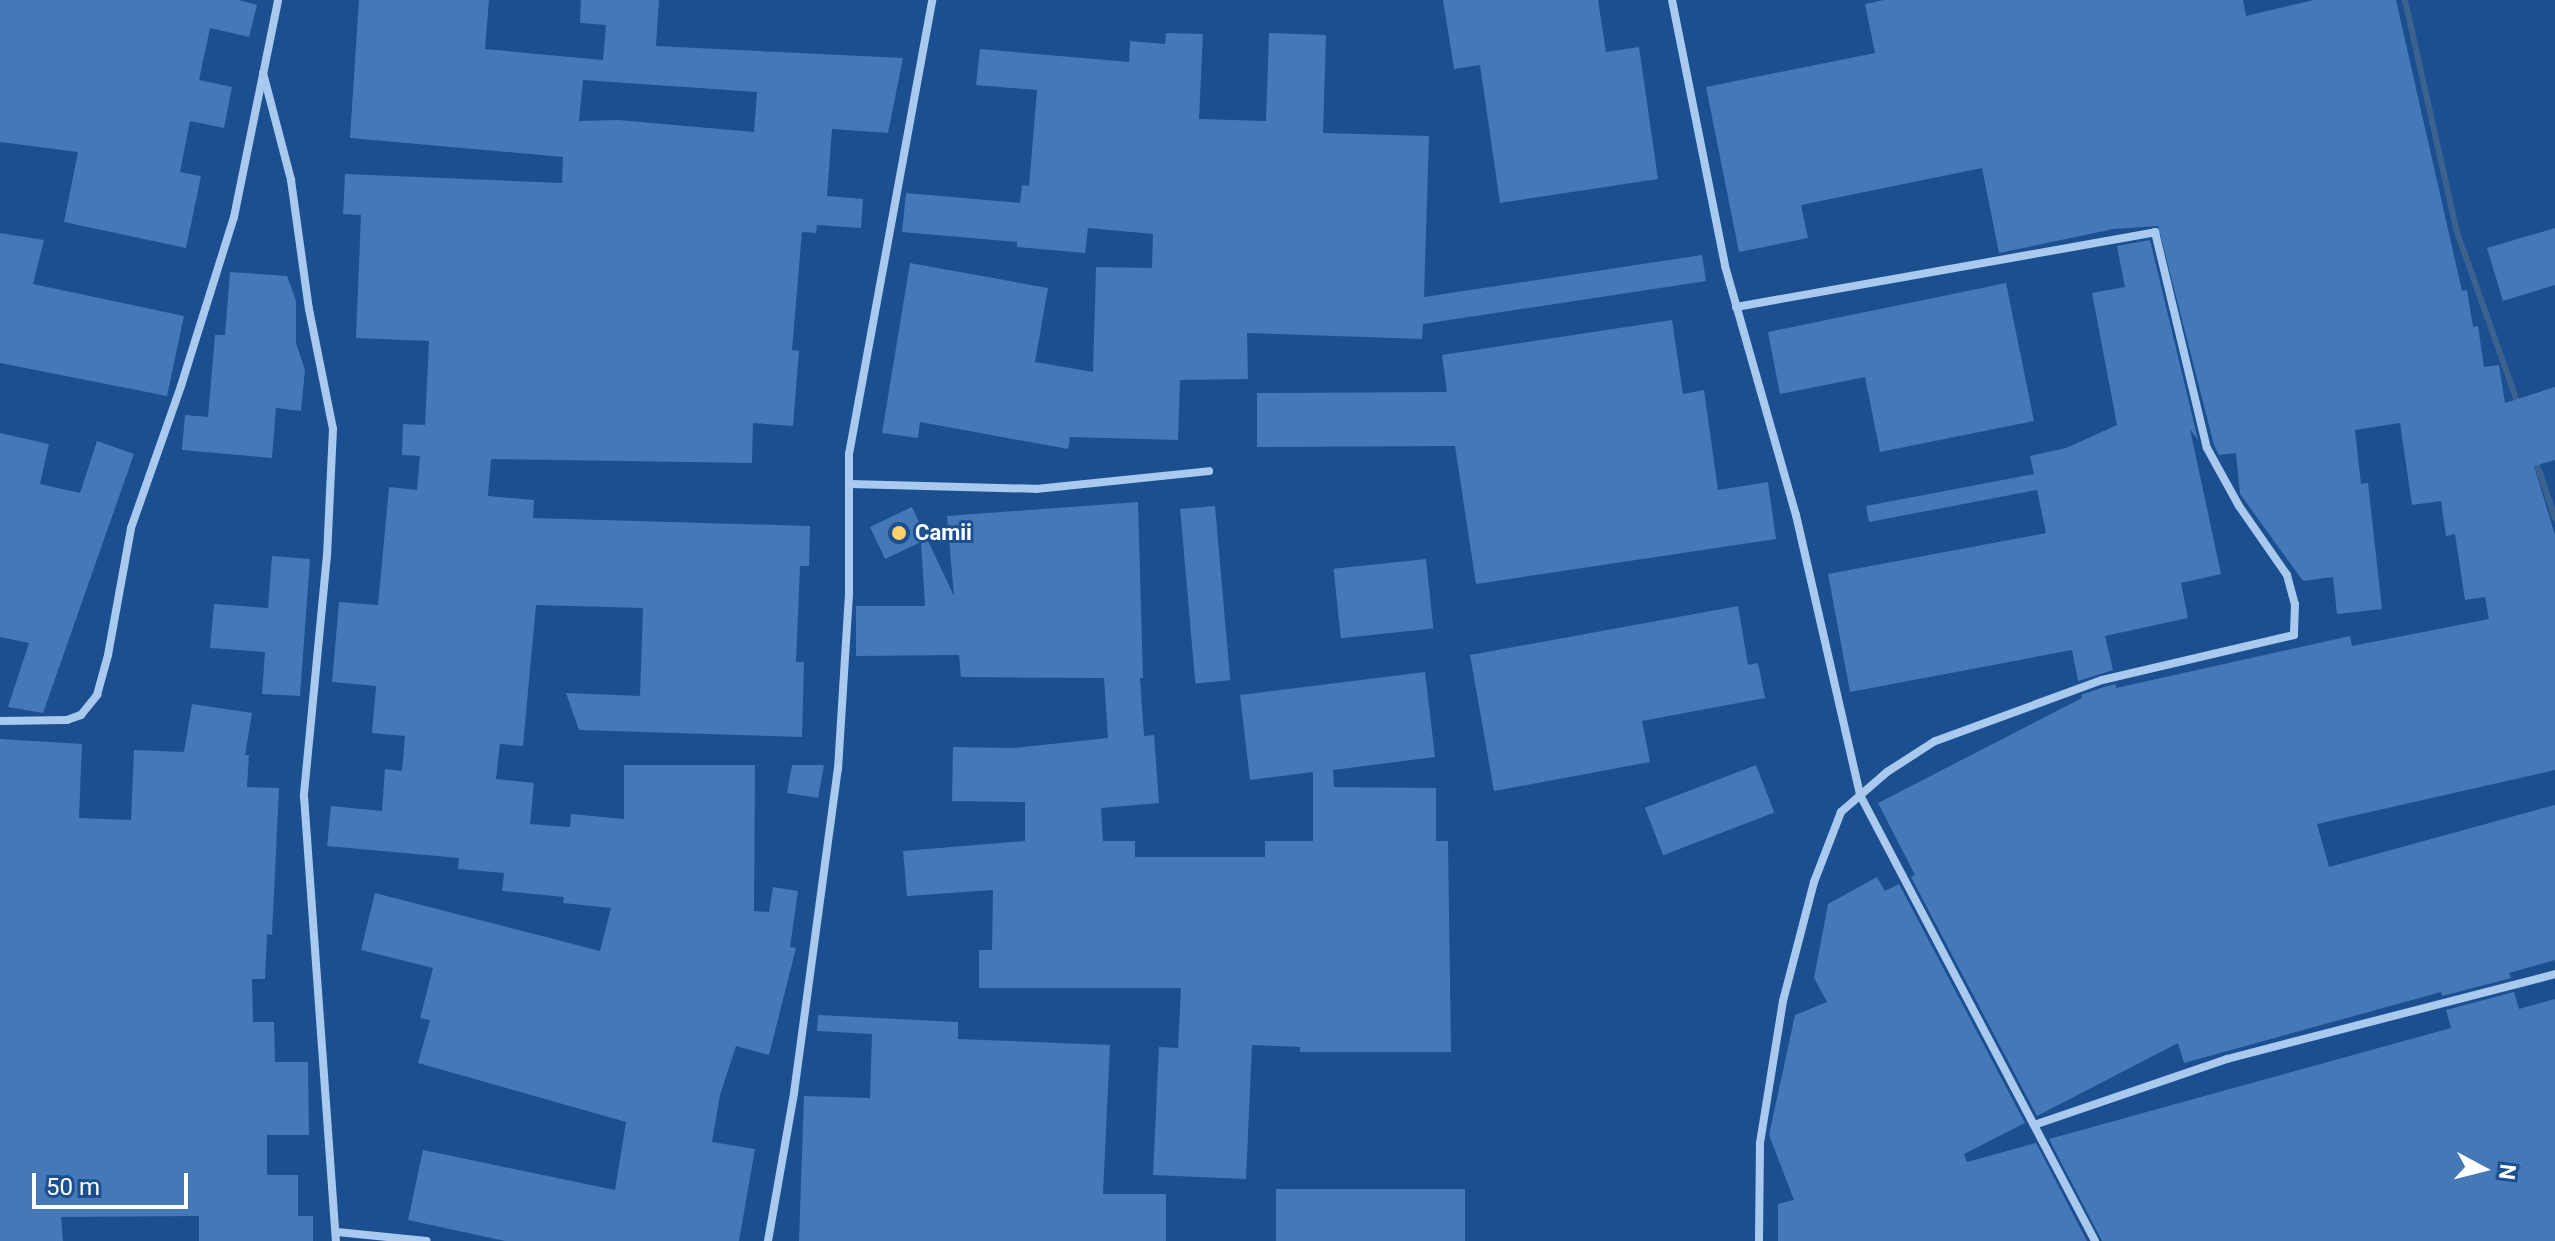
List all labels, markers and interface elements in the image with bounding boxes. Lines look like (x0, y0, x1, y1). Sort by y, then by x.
place label: Camii (915, 520, 972, 546)
marker: Camii (890, 524, 908, 542)
north arrow (2443, 1129, 2523, 1209)
scale bar (36, 1157, 192, 1207)
text: N (2494, 1163, 2521, 1181)
text: 50 m (46, 1173, 100, 1201)

